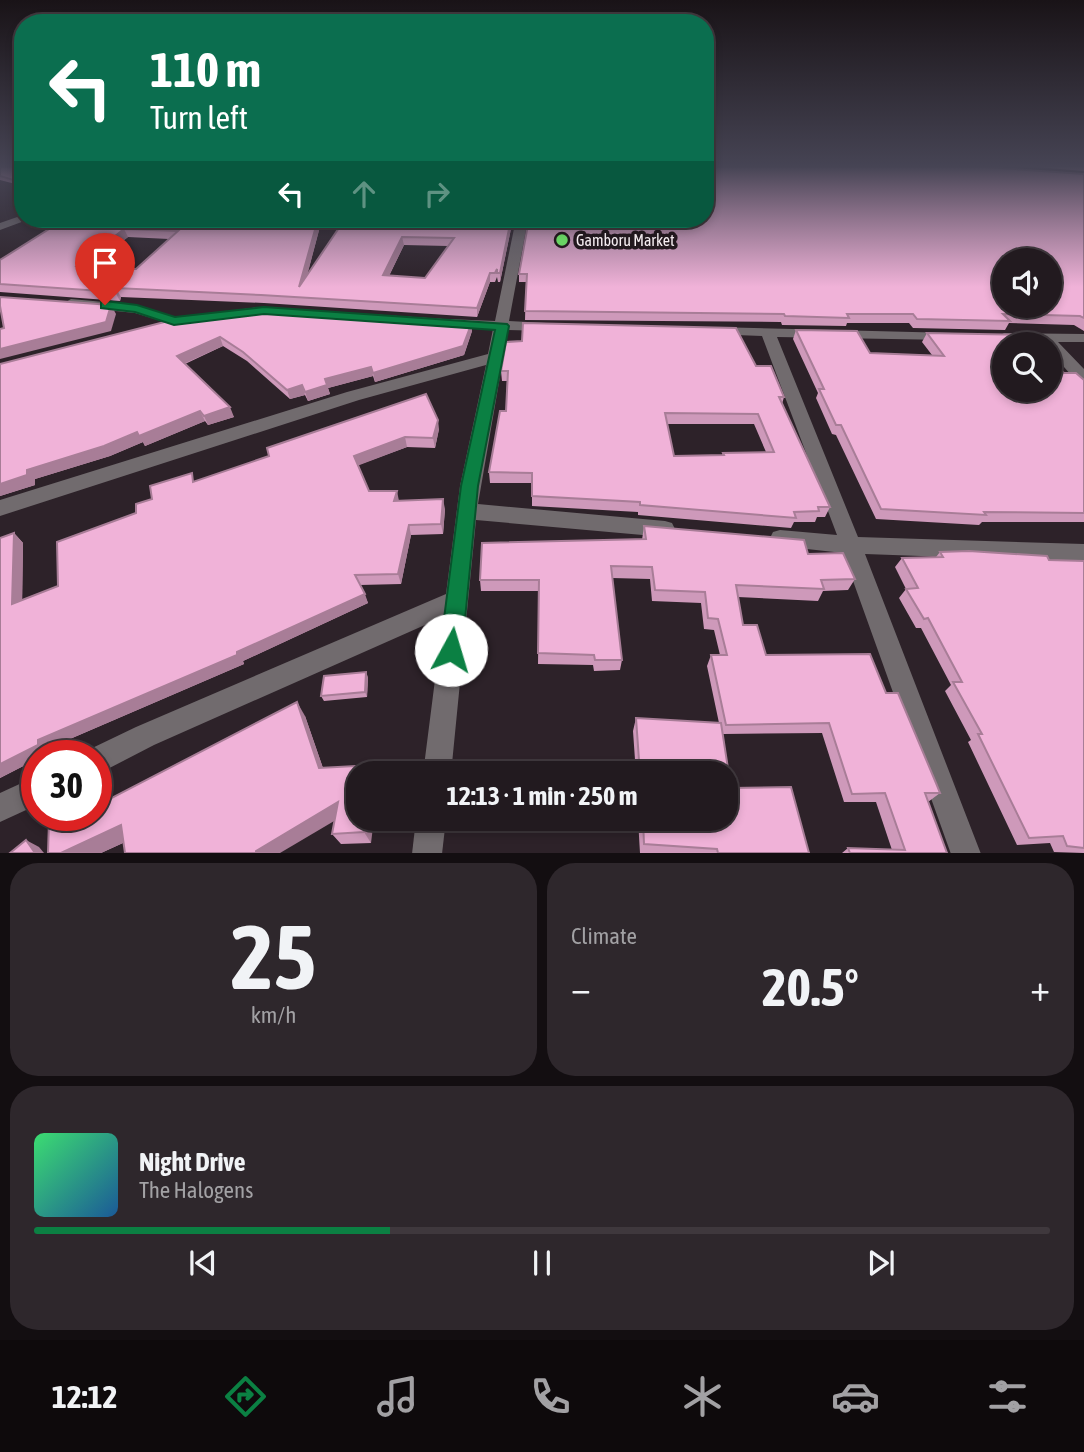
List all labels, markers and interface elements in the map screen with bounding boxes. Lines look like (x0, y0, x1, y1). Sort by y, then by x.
text: 110 m (150, 41, 261, 97)
icon: left (35, 42, 126, 133)
text: Turn left (150, 99, 248, 136)
icon: left (272, 175, 310, 213)
icon: ahead (345, 175, 383, 213)
icon: right (418, 175, 456, 213)
place label: Gamboru Market (576, 231, 675, 249)
marker: Gamboru Market (554, 232, 570, 248)
pin (75, 233, 135, 305)
icon: arrive (86, 244, 124, 282)
map controls (992, 248, 1062, 402)
button: sound (992, 248, 1062, 318)
button: search (992, 332, 1062, 402)
position arrow (414, 613, 488, 687)
speed limit sign: 30 (21, 740, 112, 831)
text: 12:13 · 1 min · 250 m (447, 781, 637, 811)
text: 25 (231, 904, 316, 1008)
text: Climate (571, 923, 637, 949)
text: 20.5° (762, 957, 859, 1017)
text: − (571, 966, 591, 1009)
text: + (1030, 966, 1050, 1009)
text: km/h (251, 1002, 296, 1028)
text: Night Drive (139, 1147, 246, 1177)
text: The Halogens (139, 1177, 253, 1203)
icon: previous (184, 1244, 222, 1282)
icon: pause (523, 1244, 561, 1282)
icon: next (862, 1244, 900, 1282)
icon: directions (221, 1372, 270, 1421)
icon: music (373, 1372, 422, 1421)
icon: phone (526, 1372, 575, 1421)
icon: climate (678, 1372, 727, 1421)
icon: car (831, 1372, 880, 1421)
icon: filters (983, 1372, 1032, 1421)
text: 12:12 (52, 1378, 118, 1415)

